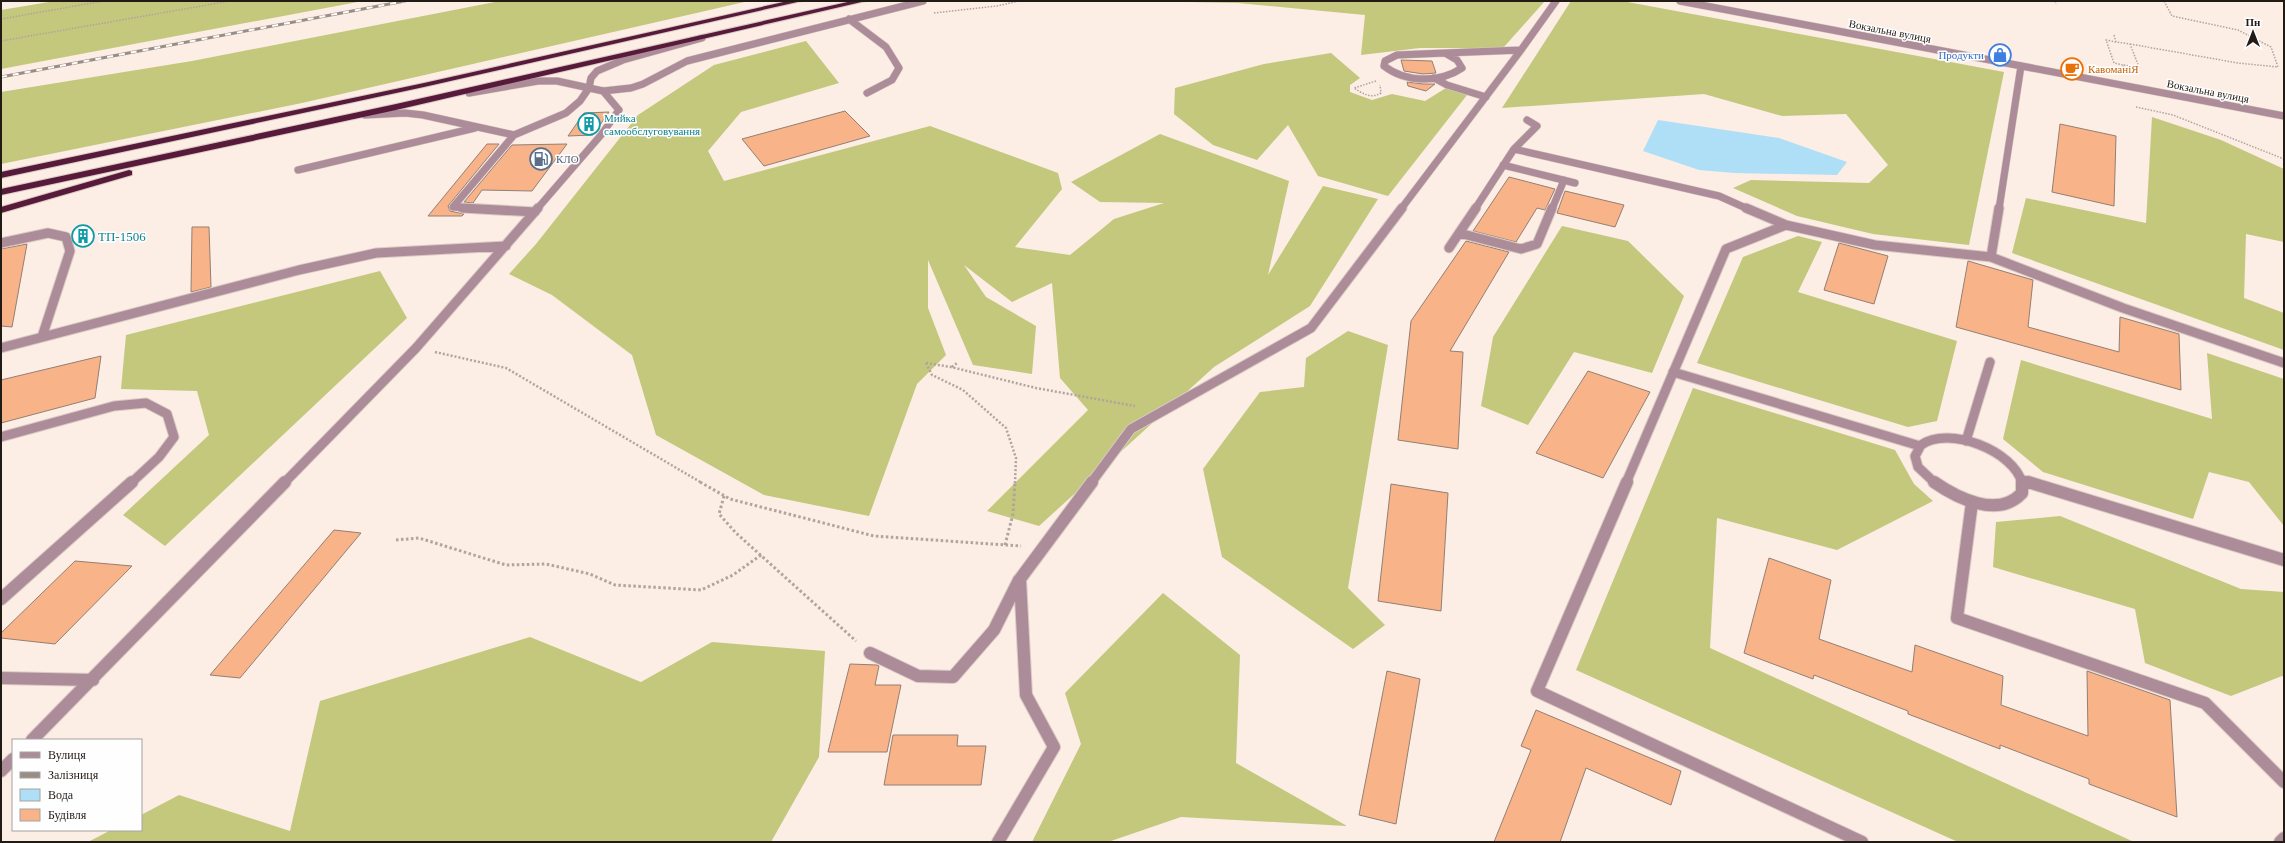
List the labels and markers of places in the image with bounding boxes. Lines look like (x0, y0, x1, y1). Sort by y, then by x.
shop icon: Продукти (1987, 42, 2013, 68)
place label: Продукти (1938, 49, 1984, 61)
cafe icon: КавоманіЯ (2059, 56, 2085, 82)
place label: КавоманіЯ (2088, 63, 2139, 75)
building icon: Мийка самообслуговування (576, 111, 602, 137)
place label: Мийка самообслуговування (604, 112, 700, 137)
fuel station icon: КЛО (528, 146, 554, 172)
place label: КЛО (556, 153, 579, 165)
building icon: ТП-1506 (70, 223, 96, 249)
place label: ТП-1506 (98, 229, 146, 244)

